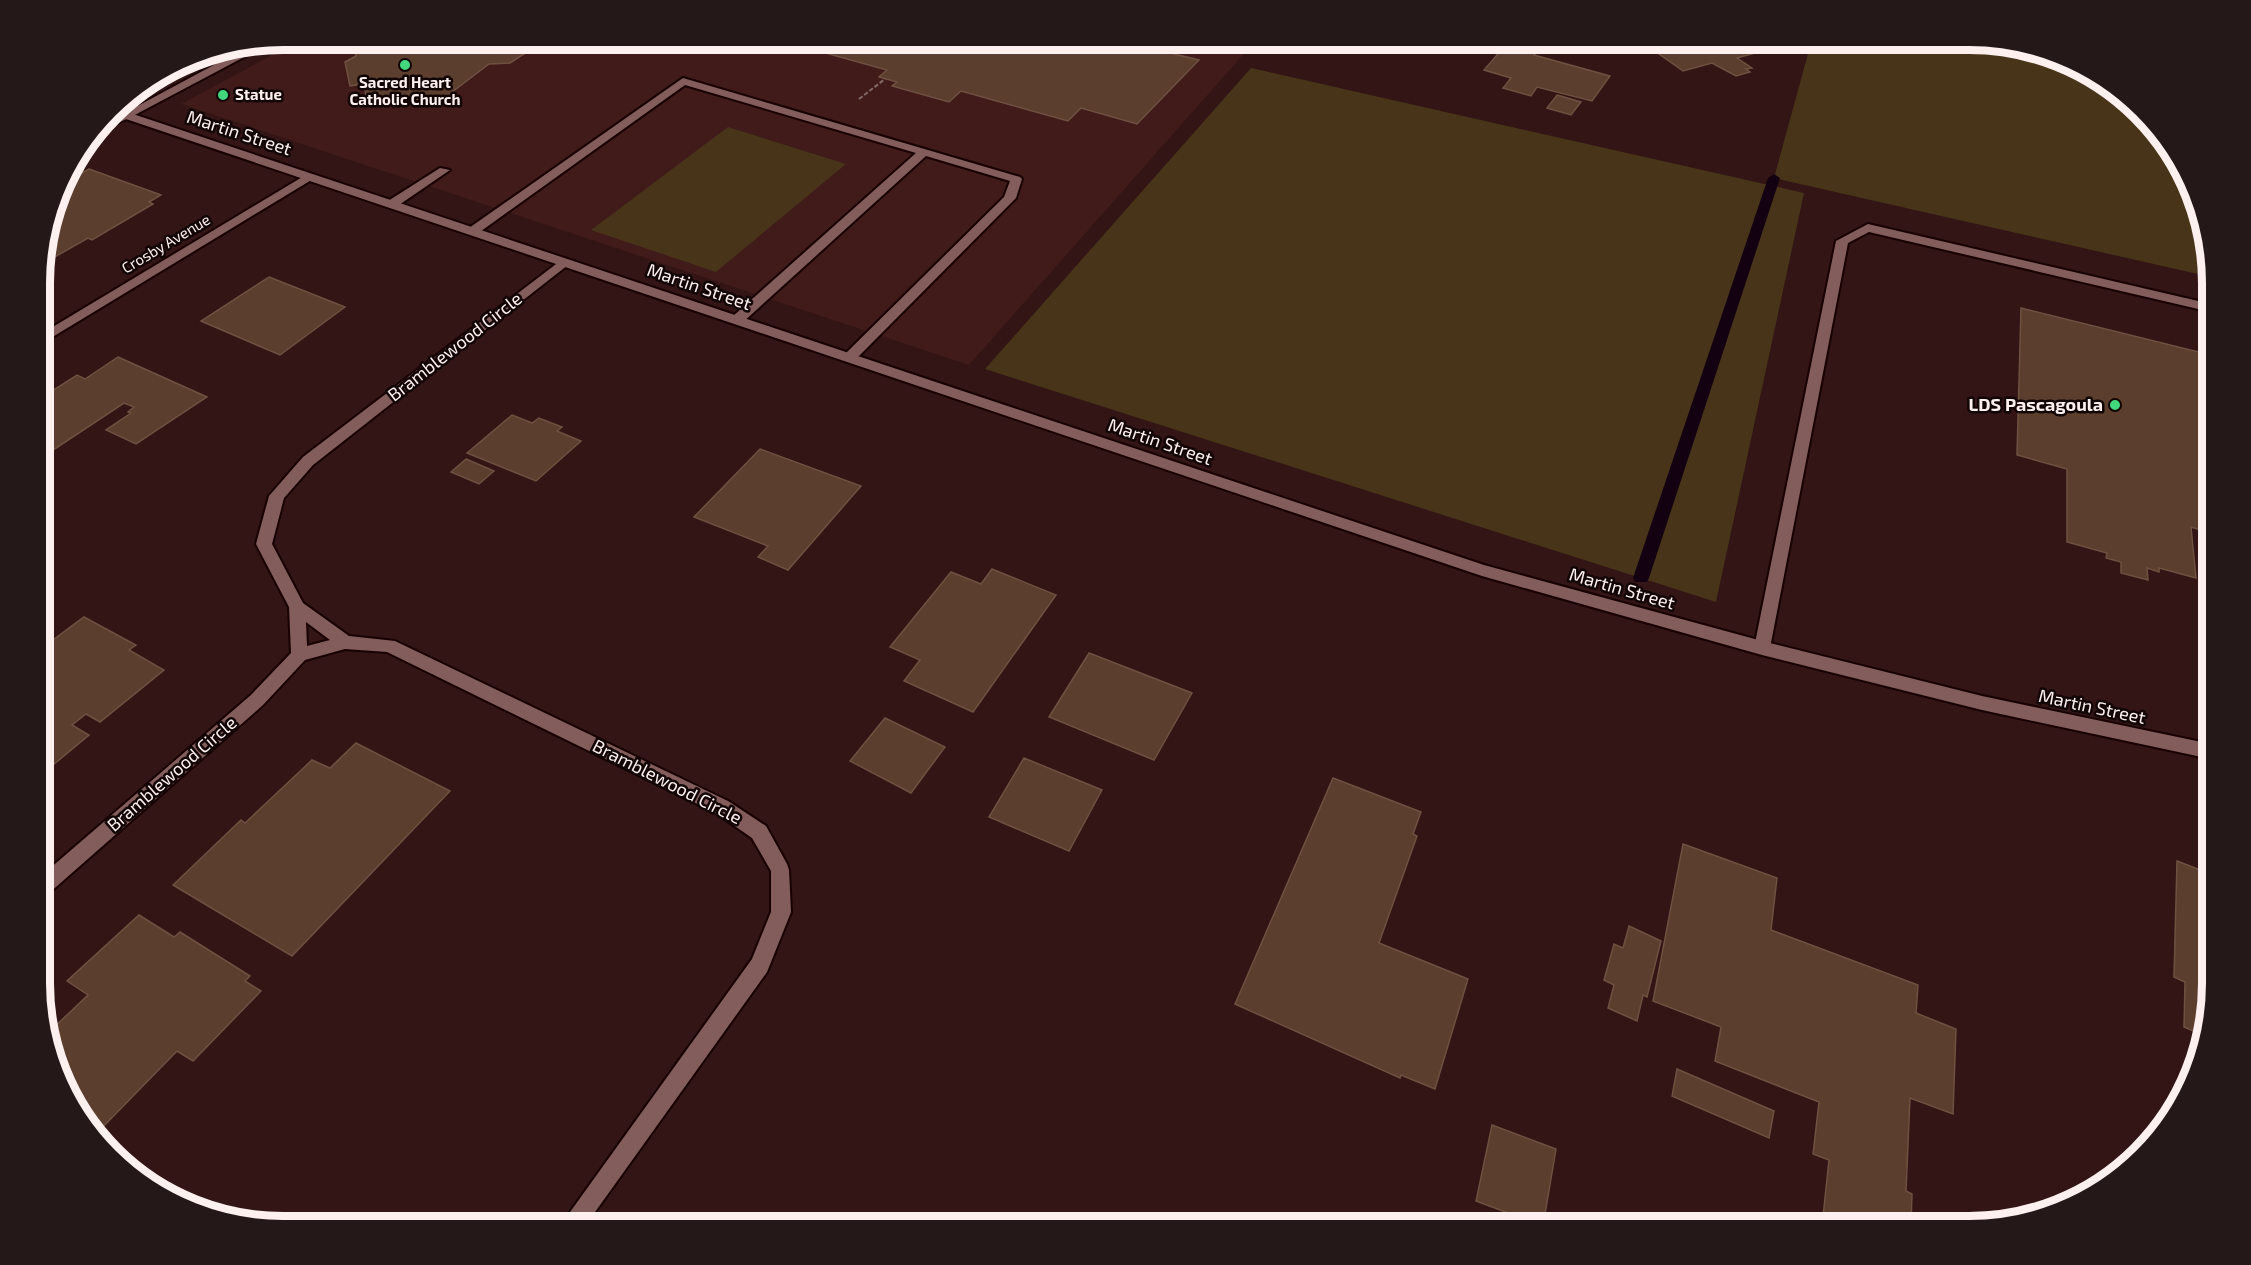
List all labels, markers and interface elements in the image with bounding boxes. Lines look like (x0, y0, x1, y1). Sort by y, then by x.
marker: Sacred Heart Catholic Church (398, 58, 412, 72)
place label: Sacred Heart Catholic Church (350, 73, 460, 108)
place label: Statue (235, 85, 282, 103)
marker: Statue (216, 88, 230, 102)
street label: Martin Street (184, 105, 295, 159)
street label: Crosby Avenue (118, 210, 213, 277)
street label: Martin Street (644, 258, 754, 314)
street label: Bramblewood Circle (383, 287, 526, 405)
place label: LDS Pascagoula (1969, 393, 2103, 415)
marker: LDS Pascagoula (2108, 398, 2122, 412)
street label: Martin Street (1105, 413, 1215, 469)
street label: Martin Street (1567, 562, 1678, 614)
street label: Martin Street (2037, 684, 2148, 728)
street label: Bramblewood Circle (102, 711, 241, 835)
street label: Bramblewood Circle (589, 734, 746, 828)

